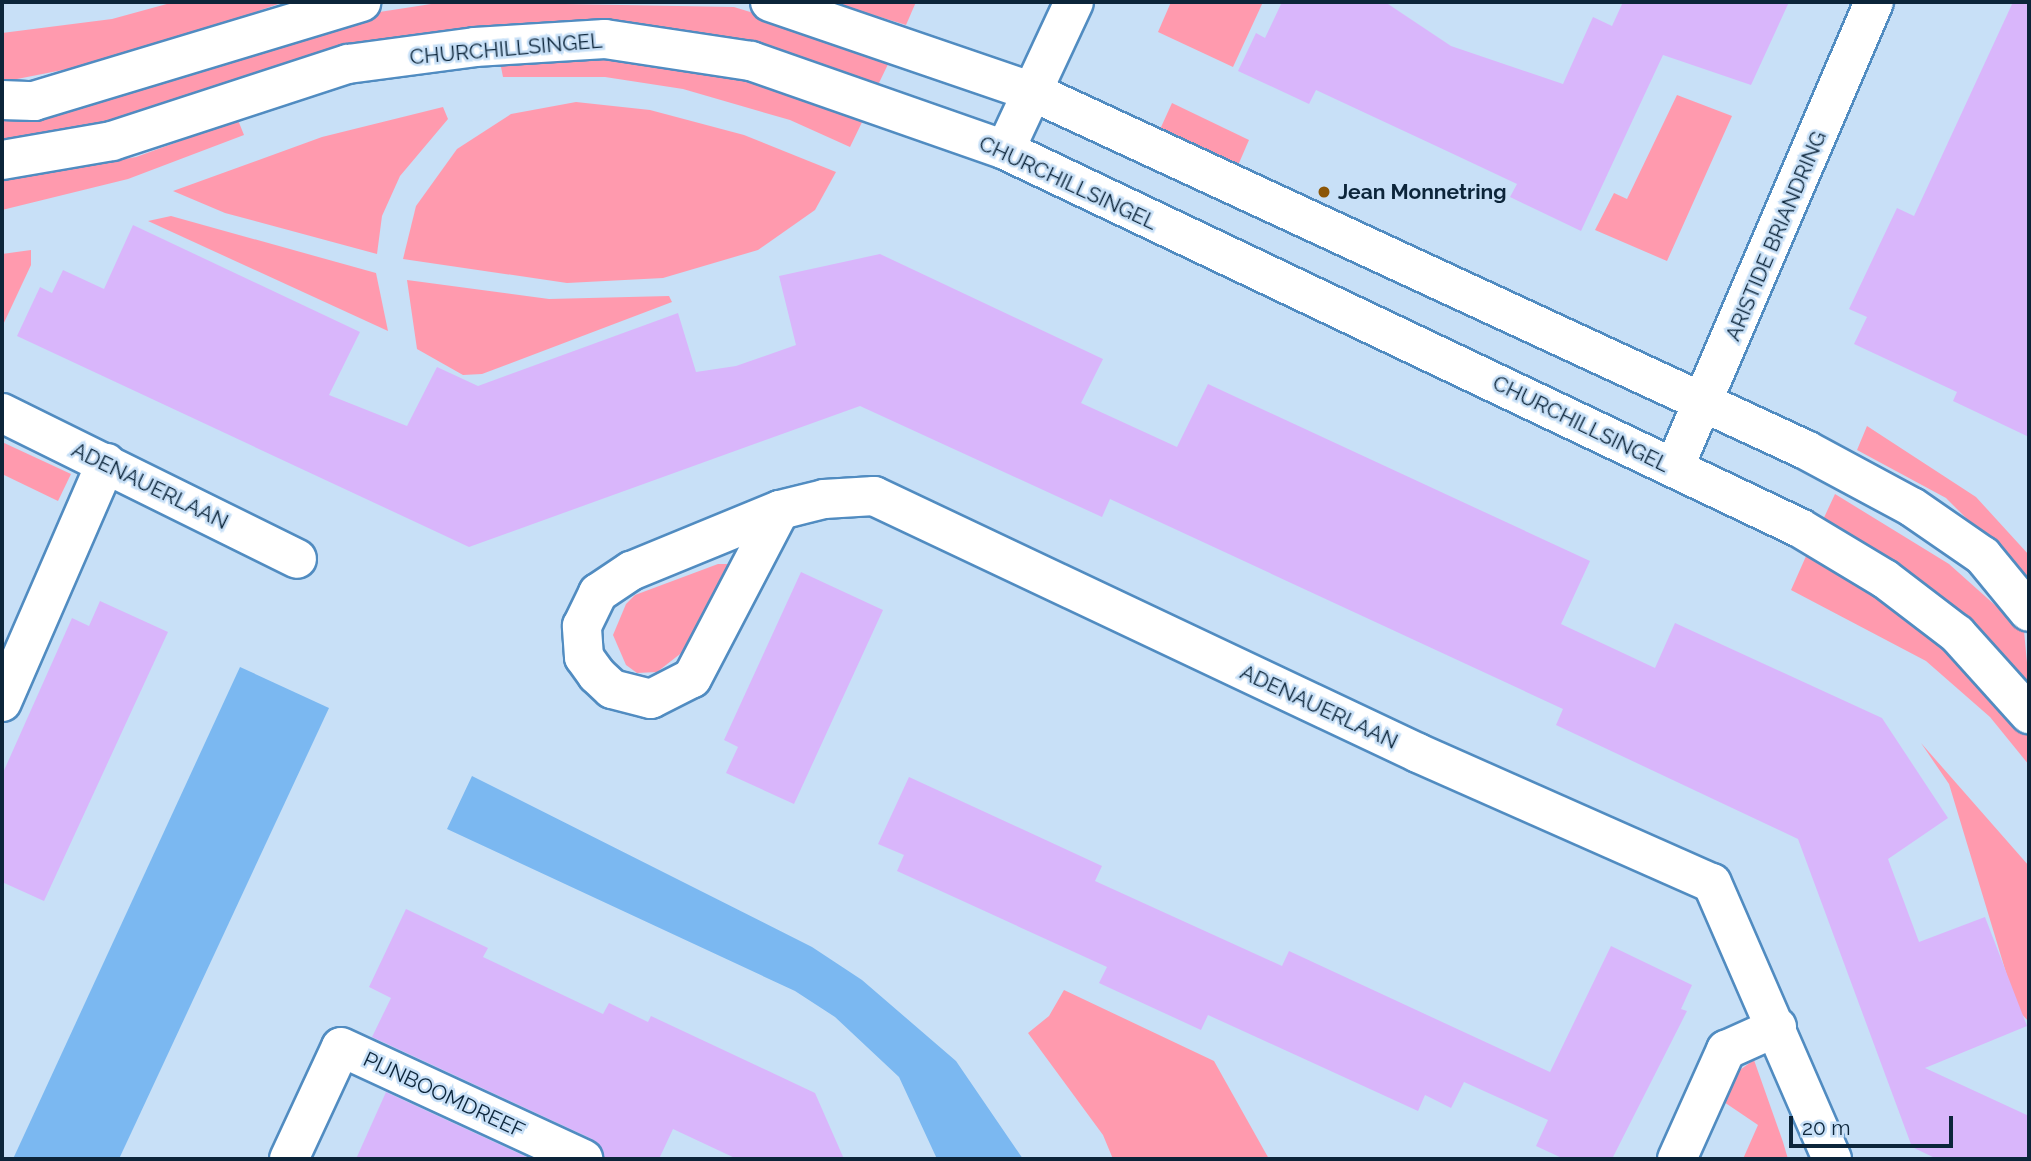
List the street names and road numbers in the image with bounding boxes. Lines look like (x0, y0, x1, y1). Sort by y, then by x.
street label: CHURCHILLSINGEL (409, 28, 603, 70)
street label: ARISTIDE BRIANDRING (1720, 127, 1832, 345)
street label: CHURCHILLSINGEL (975, 131, 1161, 235)
street label: CHURCHILLSINGEL (1489, 370, 1673, 478)
street label: ADENAUERLAAN (68, 437, 232, 535)
street label: ADENAUERLAAN (1236, 659, 1402, 755)
street label: PIJNBOOMDREEF (359, 1047, 529, 1143)

